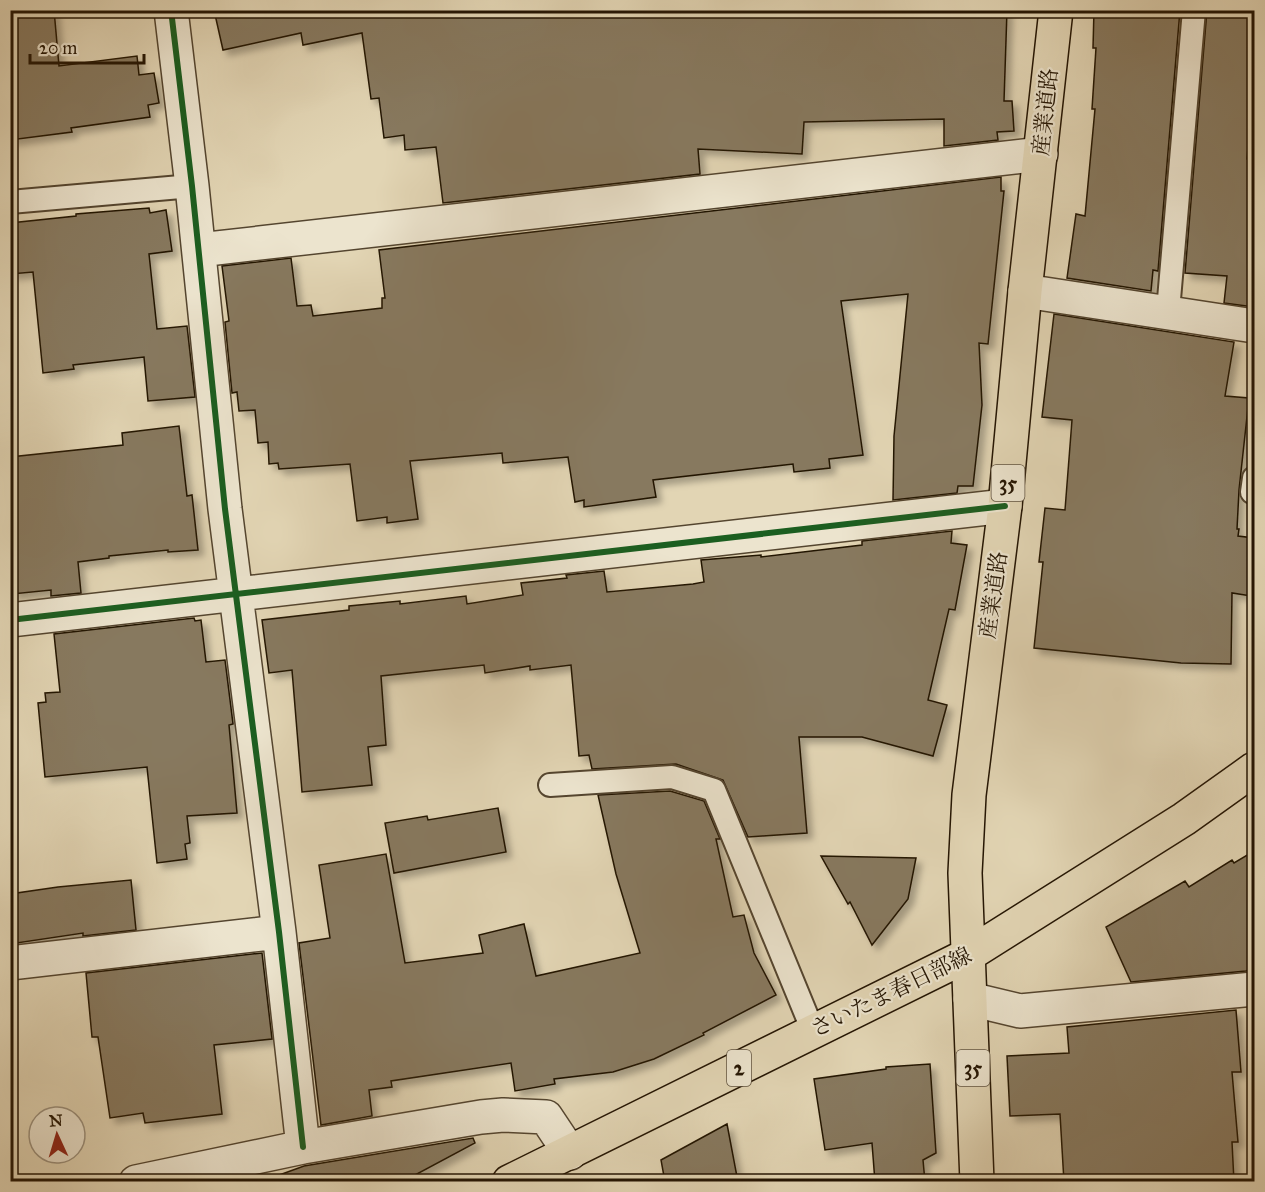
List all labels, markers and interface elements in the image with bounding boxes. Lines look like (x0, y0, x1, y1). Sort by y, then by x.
scale bar (30, 27, 144, 65)
text: 20 m (39, 37, 77, 59)
street label: 産業道路 (1027, 67, 1063, 157)
road number: 35 (992, 465, 1024, 501)
street label: 産業道路 (974, 550, 1012, 640)
street label: さいたま春日部線 (806, 941, 976, 1043)
road number: 2 (727, 1050, 751, 1086)
road number: 35 (956, 1050, 990, 1086)
north arrow (27, 1105, 87, 1165)
text: N (49, 1111, 64, 1130)

